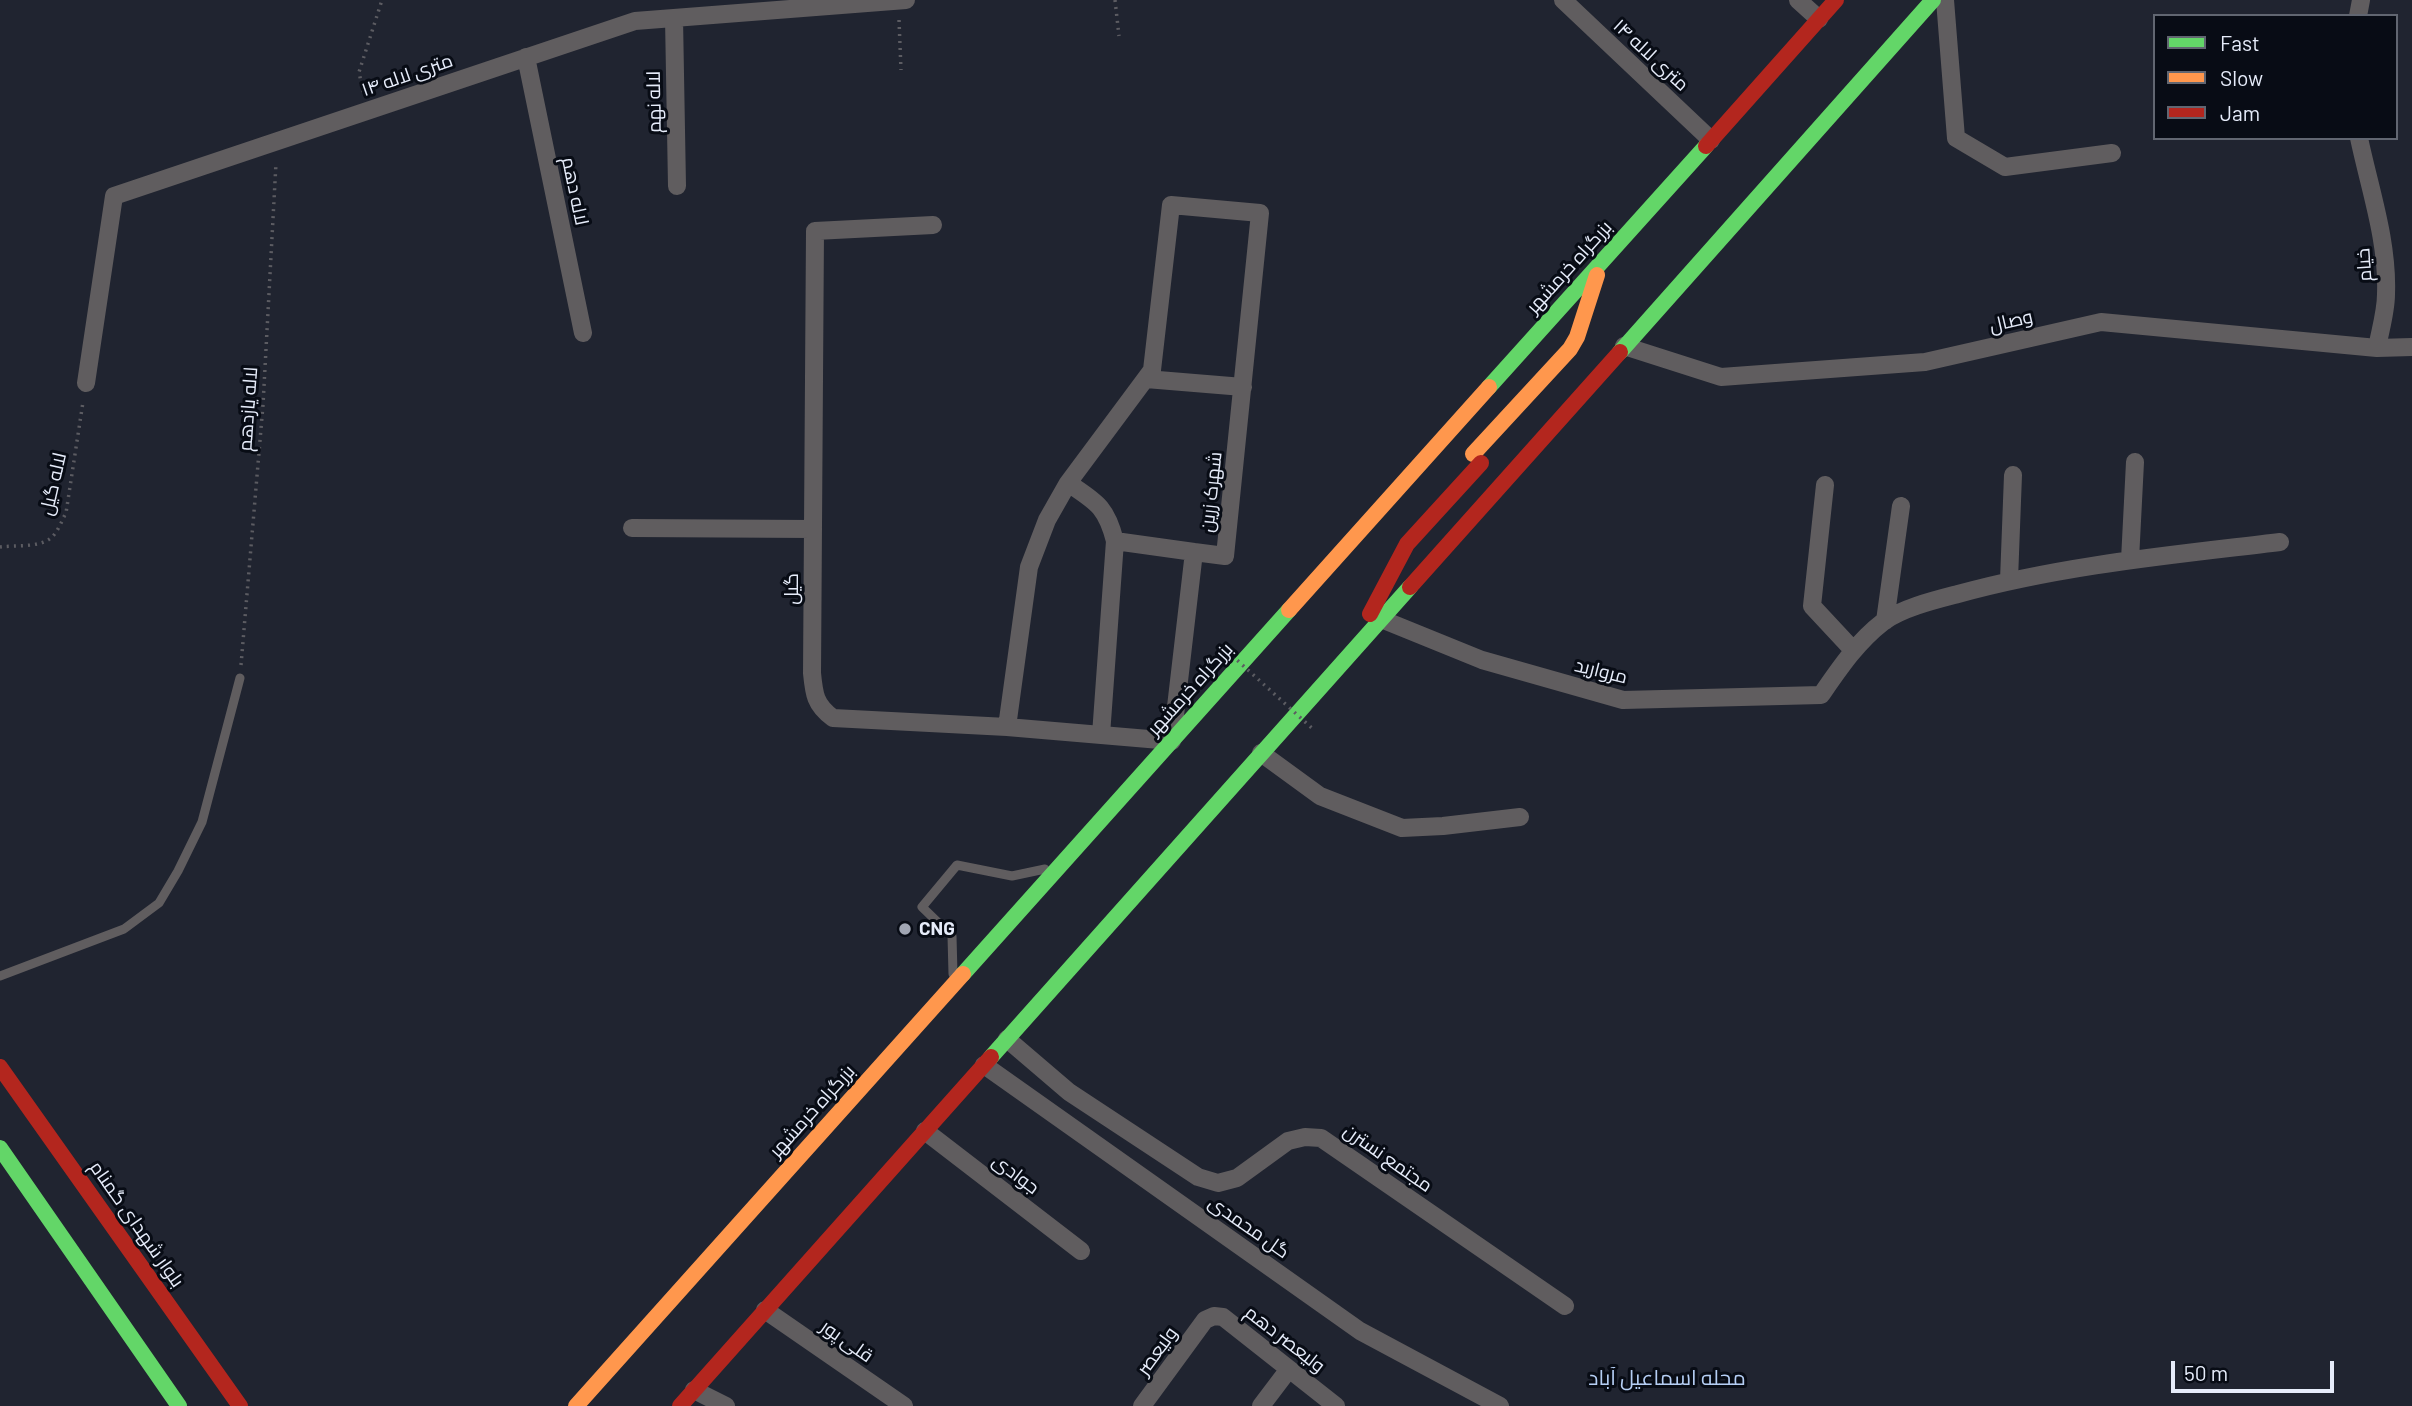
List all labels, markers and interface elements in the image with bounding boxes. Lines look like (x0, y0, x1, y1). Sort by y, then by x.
street label: ۱۴ متری لاله (1608, 14, 1694, 96)
legend (2153, 14, 2398, 140)
text: Fast (2220, 30, 2260, 55)
street label: ۱۴ متری لاله (358, 49, 456, 101)
text: Slow (2220, 65, 2263, 90)
street label: لاله نهم (642, 71, 666, 133)
text: Jam (2220, 100, 2260, 125)
street label: لاله دهم (557, 155, 593, 227)
street label: بزرگراه خرمشهر (1521, 216, 1617, 318)
street label: خیام (2351, 247, 2377, 283)
street label: وصال (1987, 305, 2035, 337)
street label: لاله یازدهم (234, 366, 262, 452)
street label: لاله گیل (35, 450, 71, 518)
street label: شهرک زرین (1195, 451, 1227, 533)
street label: گیل (781, 573, 803, 605)
street label: بزرگراه خرمشهر (1142, 638, 1238, 740)
street label: مروارید (1572, 653, 1630, 689)
place label: CNG (919, 918, 955, 940)
marker: CNG (897, 921, 913, 937)
street label: بزرگراه خرمشهر (764, 1060, 860, 1162)
street label: مجتمع نسترن (1339, 1119, 1437, 1197)
street label: جوادی (988, 1149, 1044, 1199)
street label: بلوار شهدای گمنام (85, 1156, 189, 1292)
street label: گل محمدی (1204, 1191, 1294, 1263)
street label: ولیعصر دهم (1240, 1301, 1330, 1377)
street label: قلی پور (816, 1315, 878, 1367)
street label: ولیعصر (1132, 1322, 1182, 1380)
scale bar (2174, 1346, 2337, 1390)
text: 50 m (2184, 1360, 2228, 1385)
district label: محله اسماعیل آباد (1588, 1365, 1746, 1391)

